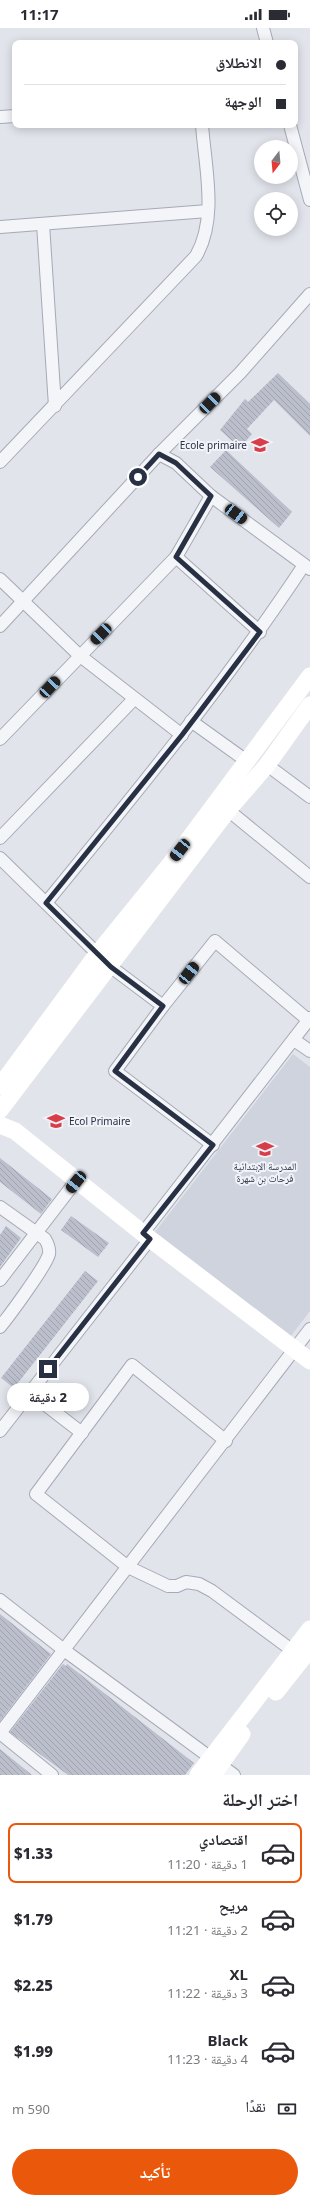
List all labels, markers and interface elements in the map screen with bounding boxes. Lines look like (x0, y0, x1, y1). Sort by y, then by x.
text: 11:17 (20, 4, 59, 24)
text: الانطلاق (216, 52, 262, 72)
text: الوجهة (224, 91, 262, 111)
north arrow (254, 140, 298, 184)
map controls (254, 140, 298, 236)
button: locate (254, 192, 298, 236)
car (197, 390, 223, 416)
school or university icon: Ecole primaire (250, 435, 270, 455)
place label: Ecole primaire (180, 438, 247, 452)
route start (129, 468, 147, 486)
car (223, 502, 249, 526)
car (88, 621, 114, 647)
car (37, 674, 63, 700)
car (168, 837, 192, 863)
car (177, 960, 201, 986)
school or university icon: Ecol Primaire (46, 1111, 66, 1131)
place label: Ecol Primaire (69, 1114, 131, 1128)
school or university icon: المدرسة الإبتدائية فرحات بن شهرة (255, 1139, 275, 1159)
place label: المدرسة الإبتدائية فرحات بن شهرة (234, 1159, 296, 1185)
car (64, 1169, 88, 1195)
route end (39, 1360, 57, 1378)
callout: 2 دقيقة (7, 1383, 89, 1411)
text: 2 دقيقة (29, 1388, 67, 1406)
text: اختر الرحلة (222, 1787, 298, 1811)
text: اقتصادي (199, 1829, 248, 1849)
icon: car (260, 1835, 296, 1871)
text: $1.33 (14, 1843, 53, 1863)
text: 1 دقيقة · 11:20 (167, 1855, 248, 1873)
text: مريح (219, 1895, 248, 1915)
icon: car (260, 1901, 296, 1937)
text: $1.79 (14, 1909, 53, 1929)
text: 2 دقيقة · 11:21 (167, 1921, 248, 1939)
text: XL (230, 1964, 248, 1984)
icon: car (260, 1967, 296, 2003)
text: $2.25 (14, 1975, 53, 1995)
text: 3 دقيقة · 11:22 (167, 1984, 248, 2002)
text: Black (208, 2030, 248, 2050)
icon: car (260, 2033, 296, 2069)
text: $1.99 (14, 2041, 53, 2061)
text: 4 دقيقة · 11:23 (167, 2050, 248, 2068)
text: نقدًا (245, 2096, 266, 2116)
icon: cash (276, 2098, 298, 2120)
text: 590 m (12, 2100, 50, 2118)
button: تأكيد (12, 2149, 298, 2195)

